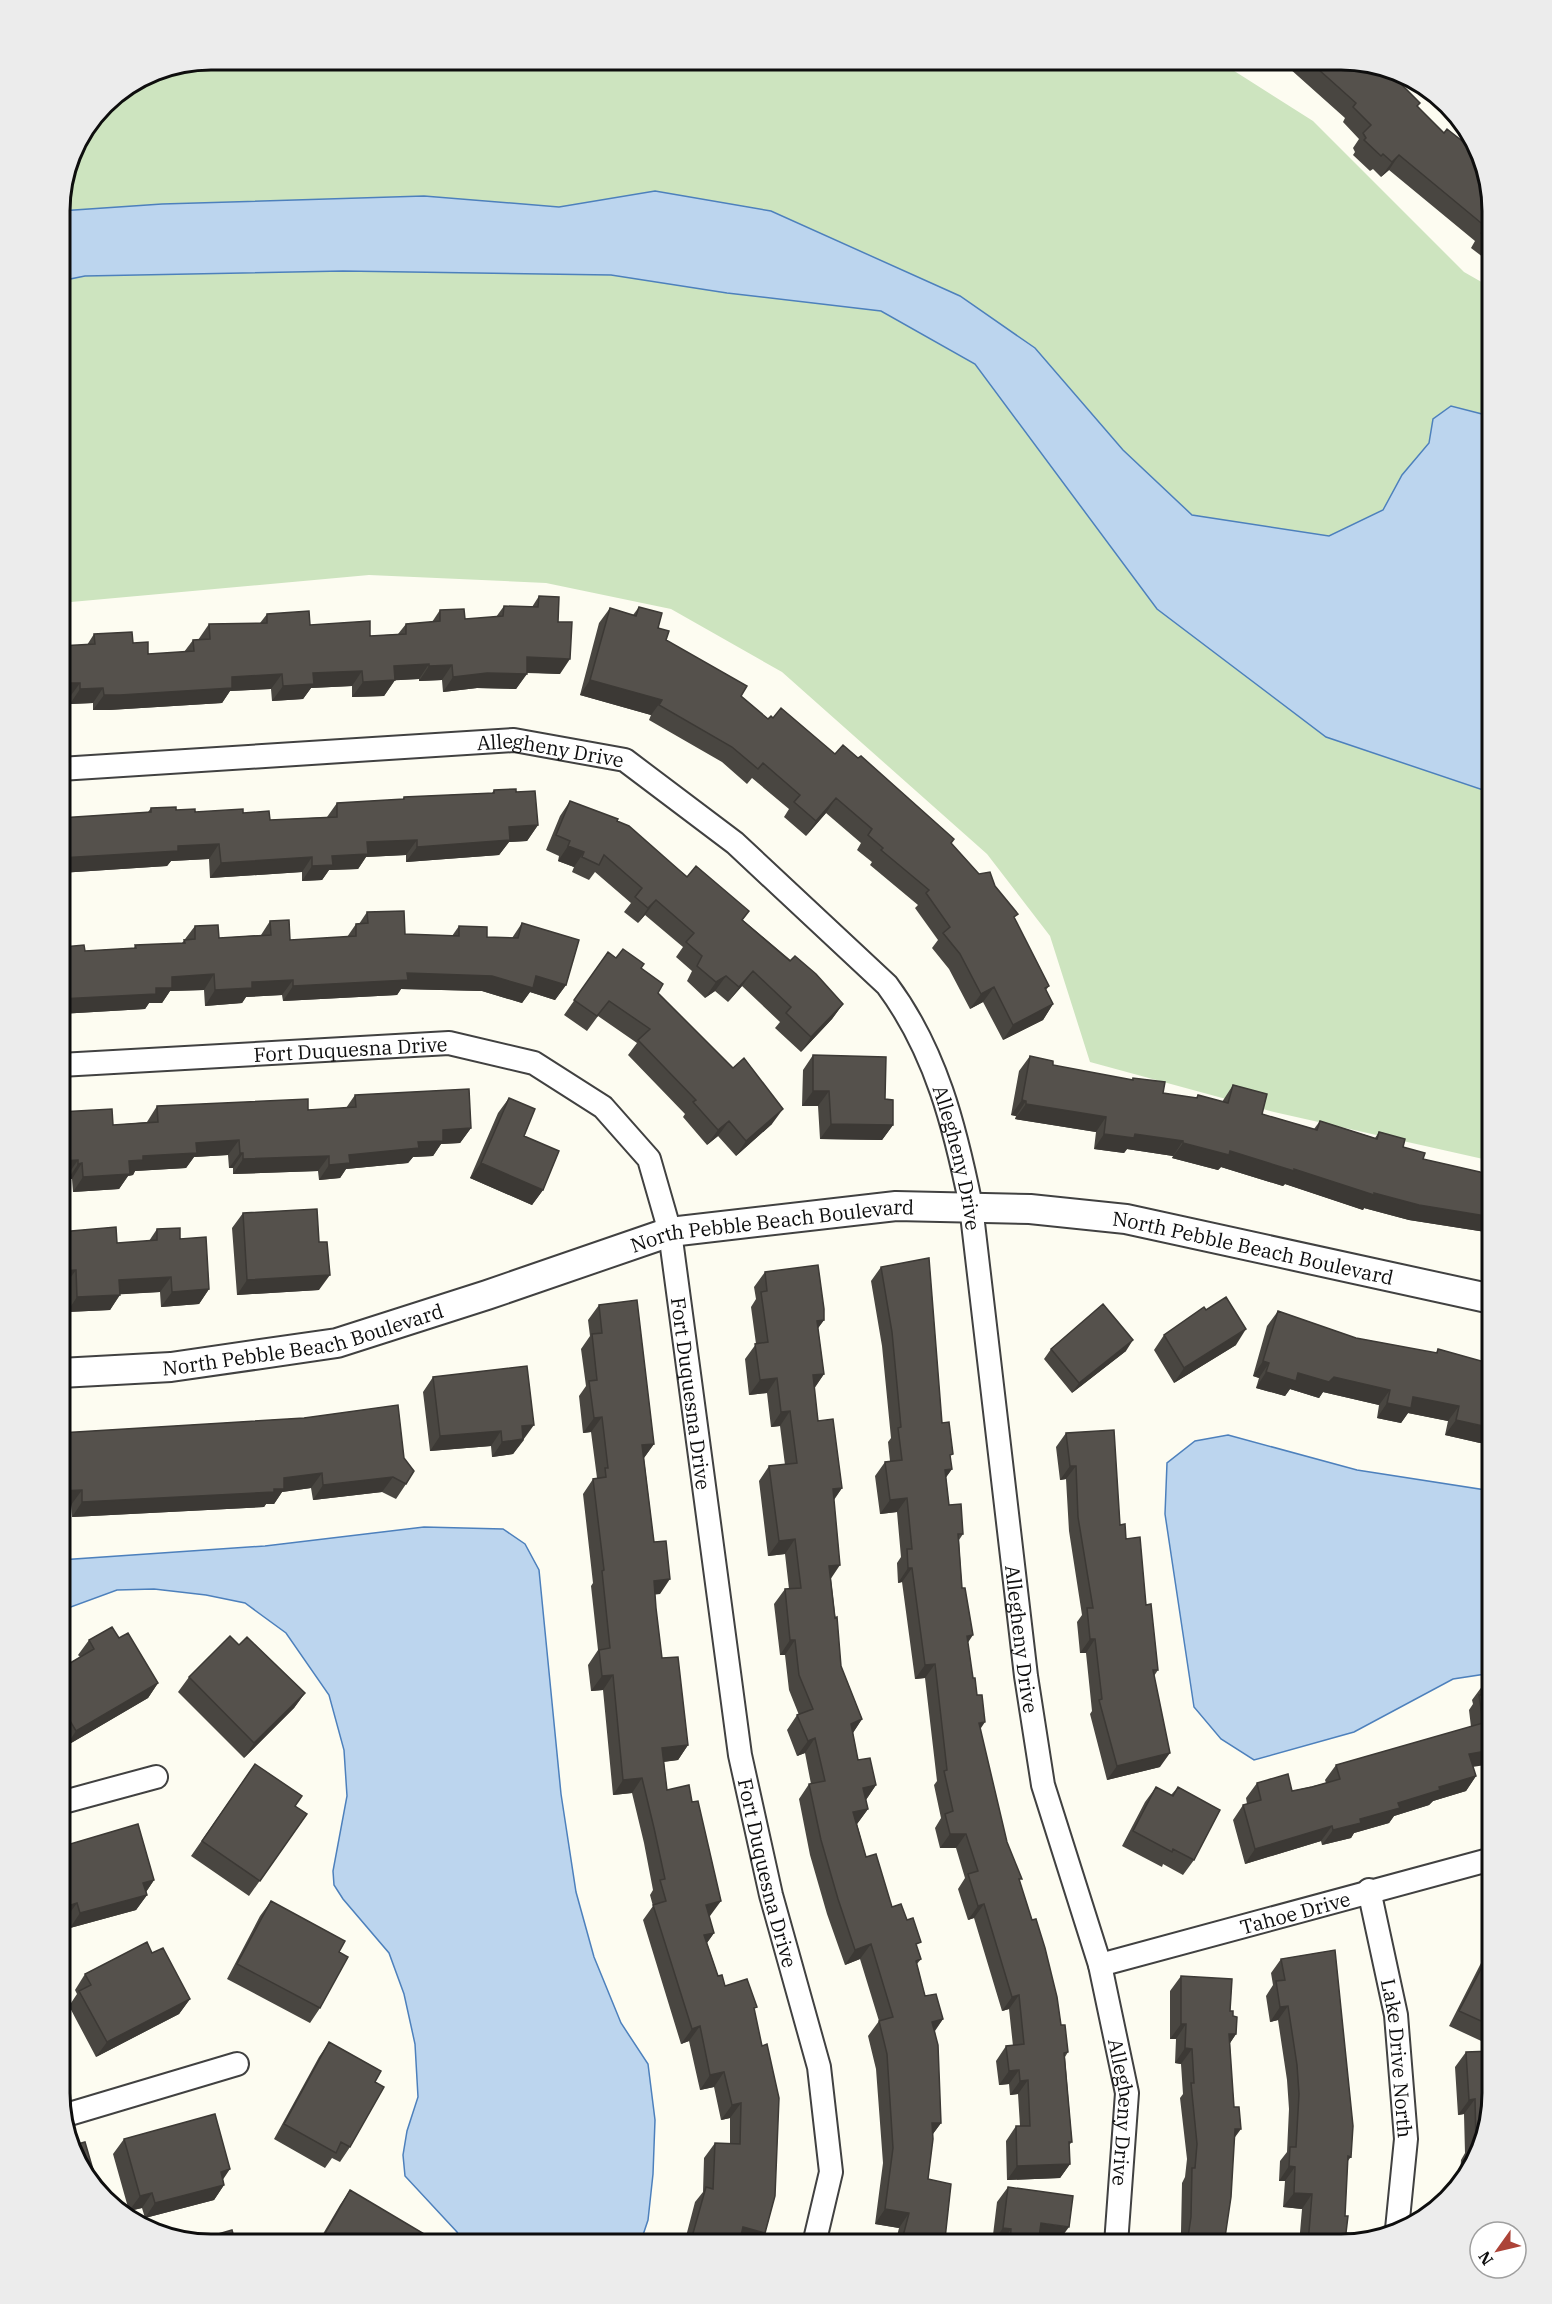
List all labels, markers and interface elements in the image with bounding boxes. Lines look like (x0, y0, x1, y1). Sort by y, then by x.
street label: Allegheny Drive (476, 727, 626, 773)
street label: Fort Duquesna Drive (253, 1030, 448, 1068)
street label: Allegheny Drive (927, 1081, 987, 1232)
street label: North Pebble Beach Boulevard (626, 1192, 914, 1258)
street label: North Pebble Beach Boulevard (1111, 1204, 1396, 1291)
street label: Fort Duquesna Drive (665, 1295, 718, 1491)
street label: North Pebble Beach Boulevard (162, 1296, 446, 1381)
street label: Allegheny Drive (1000, 1564, 1045, 1715)
street label: Fort Duquesna Drive (732, 1776, 804, 1971)
street label: Tahoe Drive (1237, 1884, 1353, 1940)
street label: Lake Drive North (1375, 1976, 1419, 2139)
street label: Allegheny Drive (1102, 2036, 1141, 2187)
north arrow (1468, 2220, 1528, 2280)
text: N (1474, 2248, 1497, 2269)

